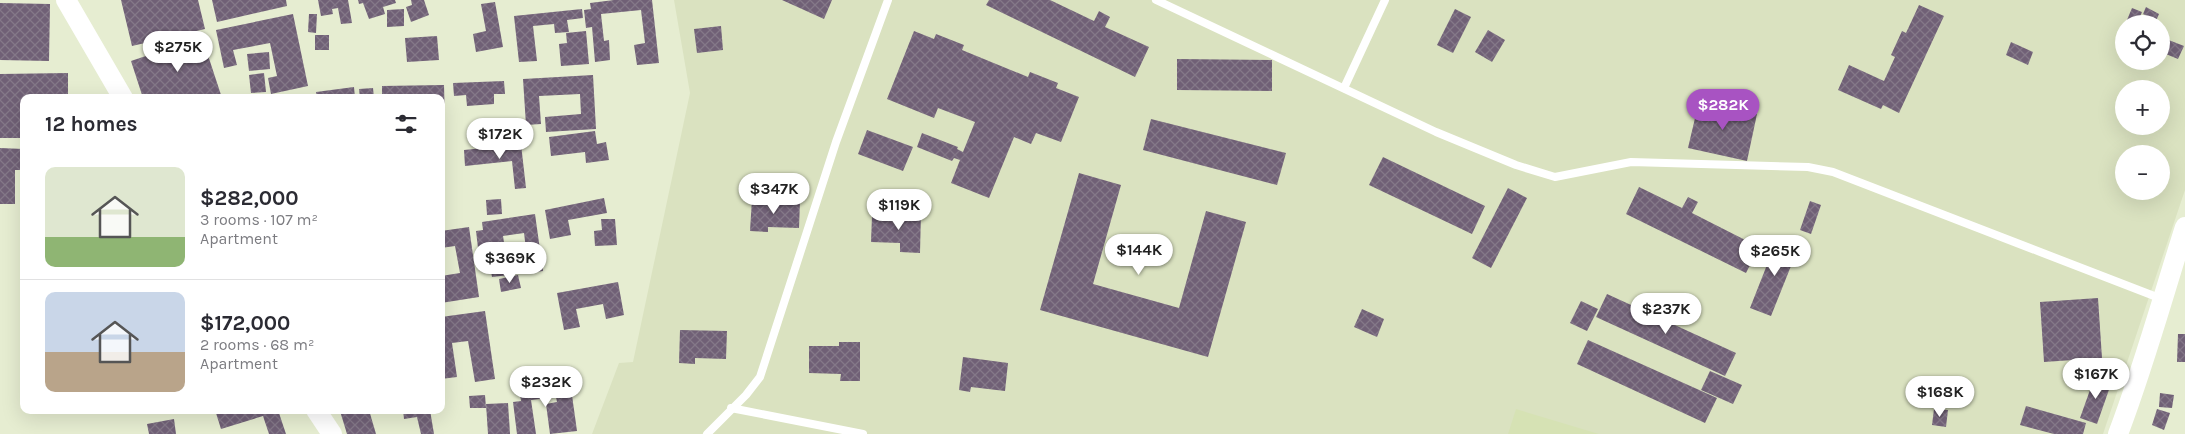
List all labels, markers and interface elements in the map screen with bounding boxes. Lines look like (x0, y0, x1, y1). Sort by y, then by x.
map controls (2115, 15, 2170, 200)
button: locate (2115, 15, 2170, 70)
pin: $275K (143, 30, 213, 73)
text: $275K (154, 37, 202, 56)
button: + (2115, 80, 2170, 135)
pin: $282K (1688, 88, 1758, 131)
text: $282K (1697, 95, 1749, 114)
icon: filters (392, 110, 420, 138)
text: 12 homes (45, 112, 138, 136)
pin: $172K (465, 118, 535, 160)
text: $172K (478, 124, 522, 143)
button: − (2115, 145, 2170, 200)
pin: $347K (739, 172, 809, 215)
text: $347K (750, 179, 798, 198)
text: $282,000 (200, 186, 299, 210)
icon: home (85, 187, 145, 247)
pin: $119K (864, 188, 934, 231)
text: $119K (878, 195, 920, 214)
text: 3 rooms · 107 m² (200, 210, 318, 229)
text: Apartment (200, 229, 278, 248)
pin: $144K (1104, 234, 1174, 276)
pin: $265K (1740, 234, 1810, 277)
text: $144K (1116, 240, 1162, 259)
text: $265K (1750, 241, 1800, 260)
pin: $369K (475, 242, 545, 284)
text: $369K (485, 248, 535, 267)
pin: $237K (1631, 292, 1701, 335)
text: $237K (1641, 299, 1691, 318)
text: $172,000 (200, 311, 290, 335)
icon: home (85, 312, 145, 372)
text: 2 rooms · 68 m² (200, 335, 314, 354)
text: Apartment (200, 354, 278, 373)
pin: $167K (2061, 358, 2131, 400)
text: $167K (2074, 364, 2118, 383)
pin: $232K (511, 366, 581, 408)
text: $232K (521, 372, 571, 391)
pin: $168K (1905, 376, 1975, 418)
text: $168K (1916, 382, 1964, 401)

